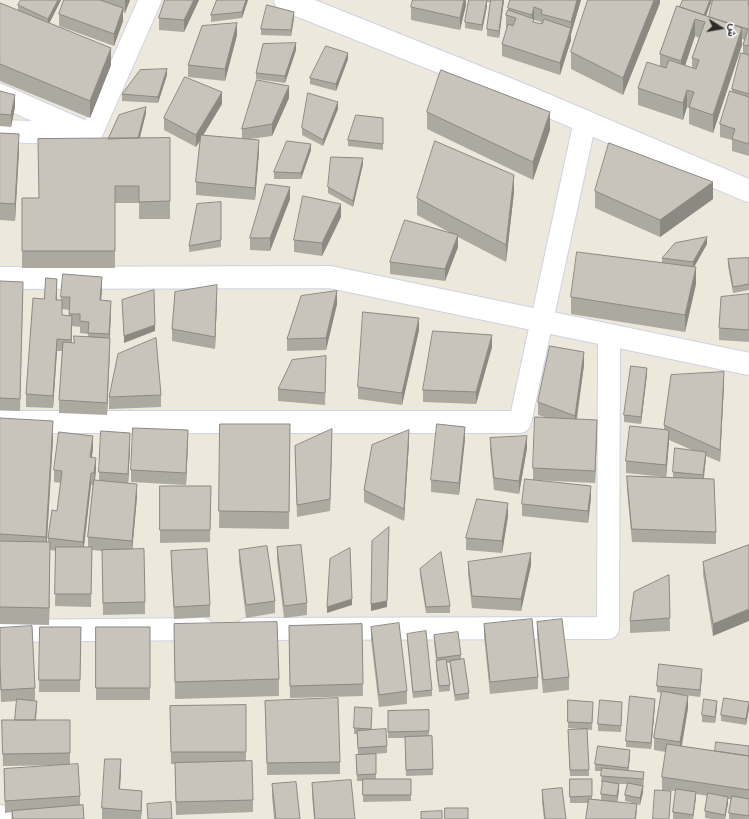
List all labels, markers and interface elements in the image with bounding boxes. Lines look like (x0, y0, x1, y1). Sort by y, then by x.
north arrow (701, 8, 741, 48)
text: ش (726, 23, 741, 38)

